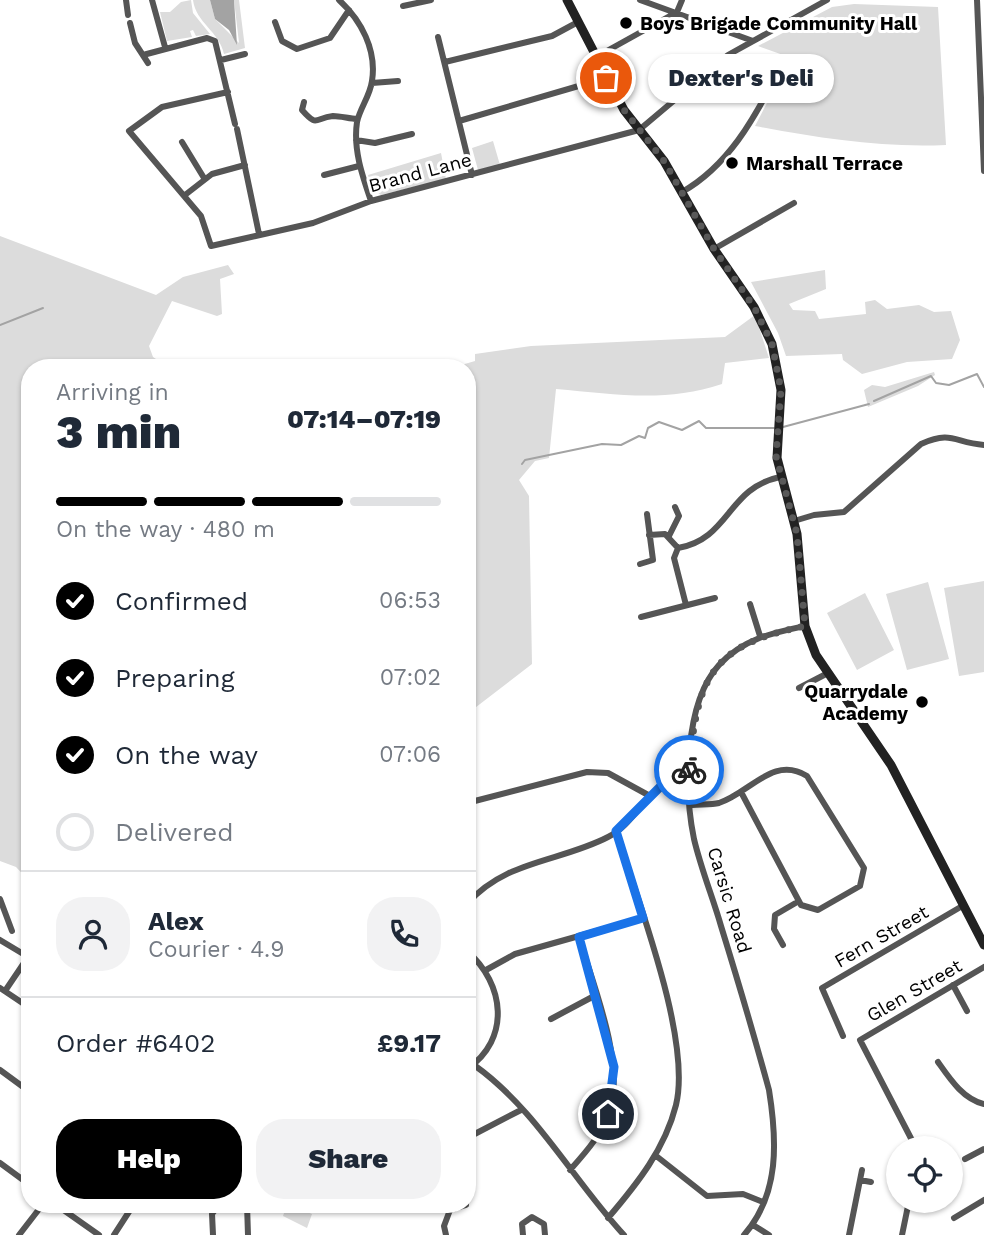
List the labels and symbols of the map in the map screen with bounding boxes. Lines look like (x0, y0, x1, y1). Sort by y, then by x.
place label: Boys Brigade Community Hall (640, 12, 918, 35)
marker: Boys Brigade Community Hall (618, 15, 634, 31)
pin (576, 48, 636, 108)
callout: Dexter's Deli (648, 54, 834, 102)
street label: Brand Lane (366, 148, 474, 197)
place label: Marshall Terrace (746, 152, 903, 175)
marker: Marshall Terrace (724, 155, 740, 171)
place label: Quarrydale Academy (804, 680, 908, 725)
marker: Quarrydale Academy (914, 694, 930, 710)
courier (654, 735, 724, 805)
street label: Carsic Road (702, 844, 757, 956)
street label: Fern Street (830, 900, 932, 973)
street label: Glen Street (863, 954, 966, 1027)
pin (578, 1084, 638, 1144)

